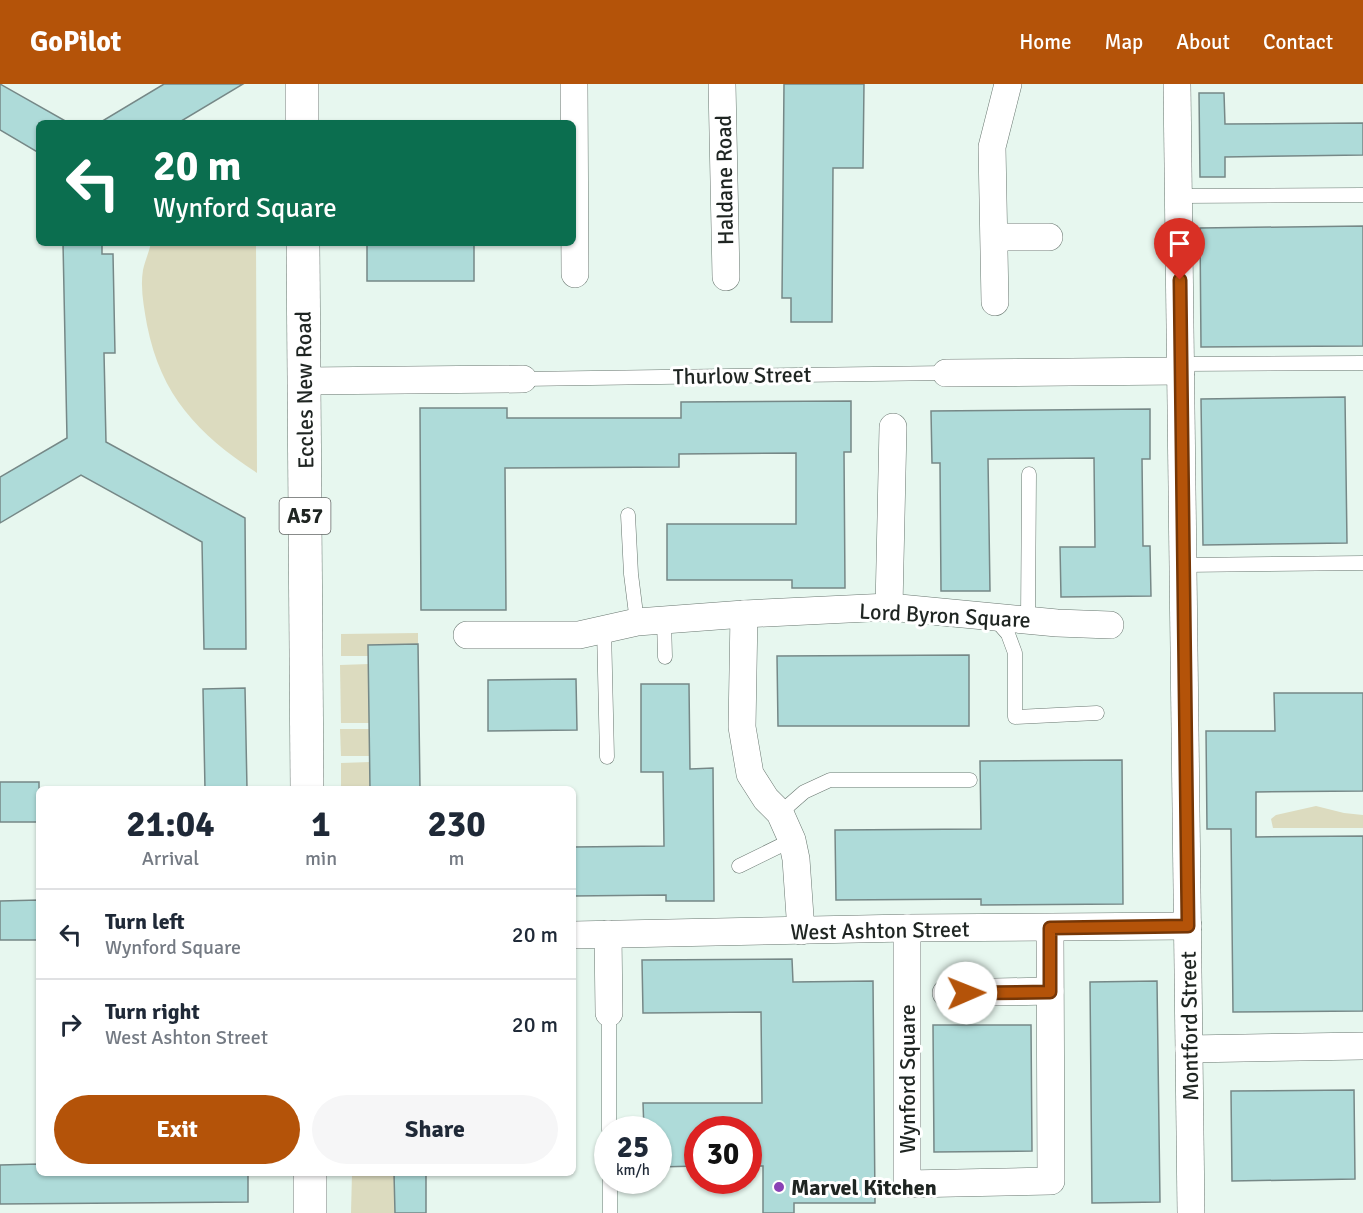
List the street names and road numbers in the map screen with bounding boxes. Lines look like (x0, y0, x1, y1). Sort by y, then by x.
street label: Haldane Road (710, 115, 739, 245)
street label: Eccles New Road (290, 311, 319, 469)
street label: Thurlow Street (673, 361, 812, 390)
road number: A57 (280, 498, 330, 534)
street label: Lord Byron Square (859, 598, 1031, 633)
street label: West Ashton Street (790, 915, 970, 946)
street label: Montford Street (1175, 951, 1204, 1101)
street label: Wynford Square (894, 1004, 921, 1154)

